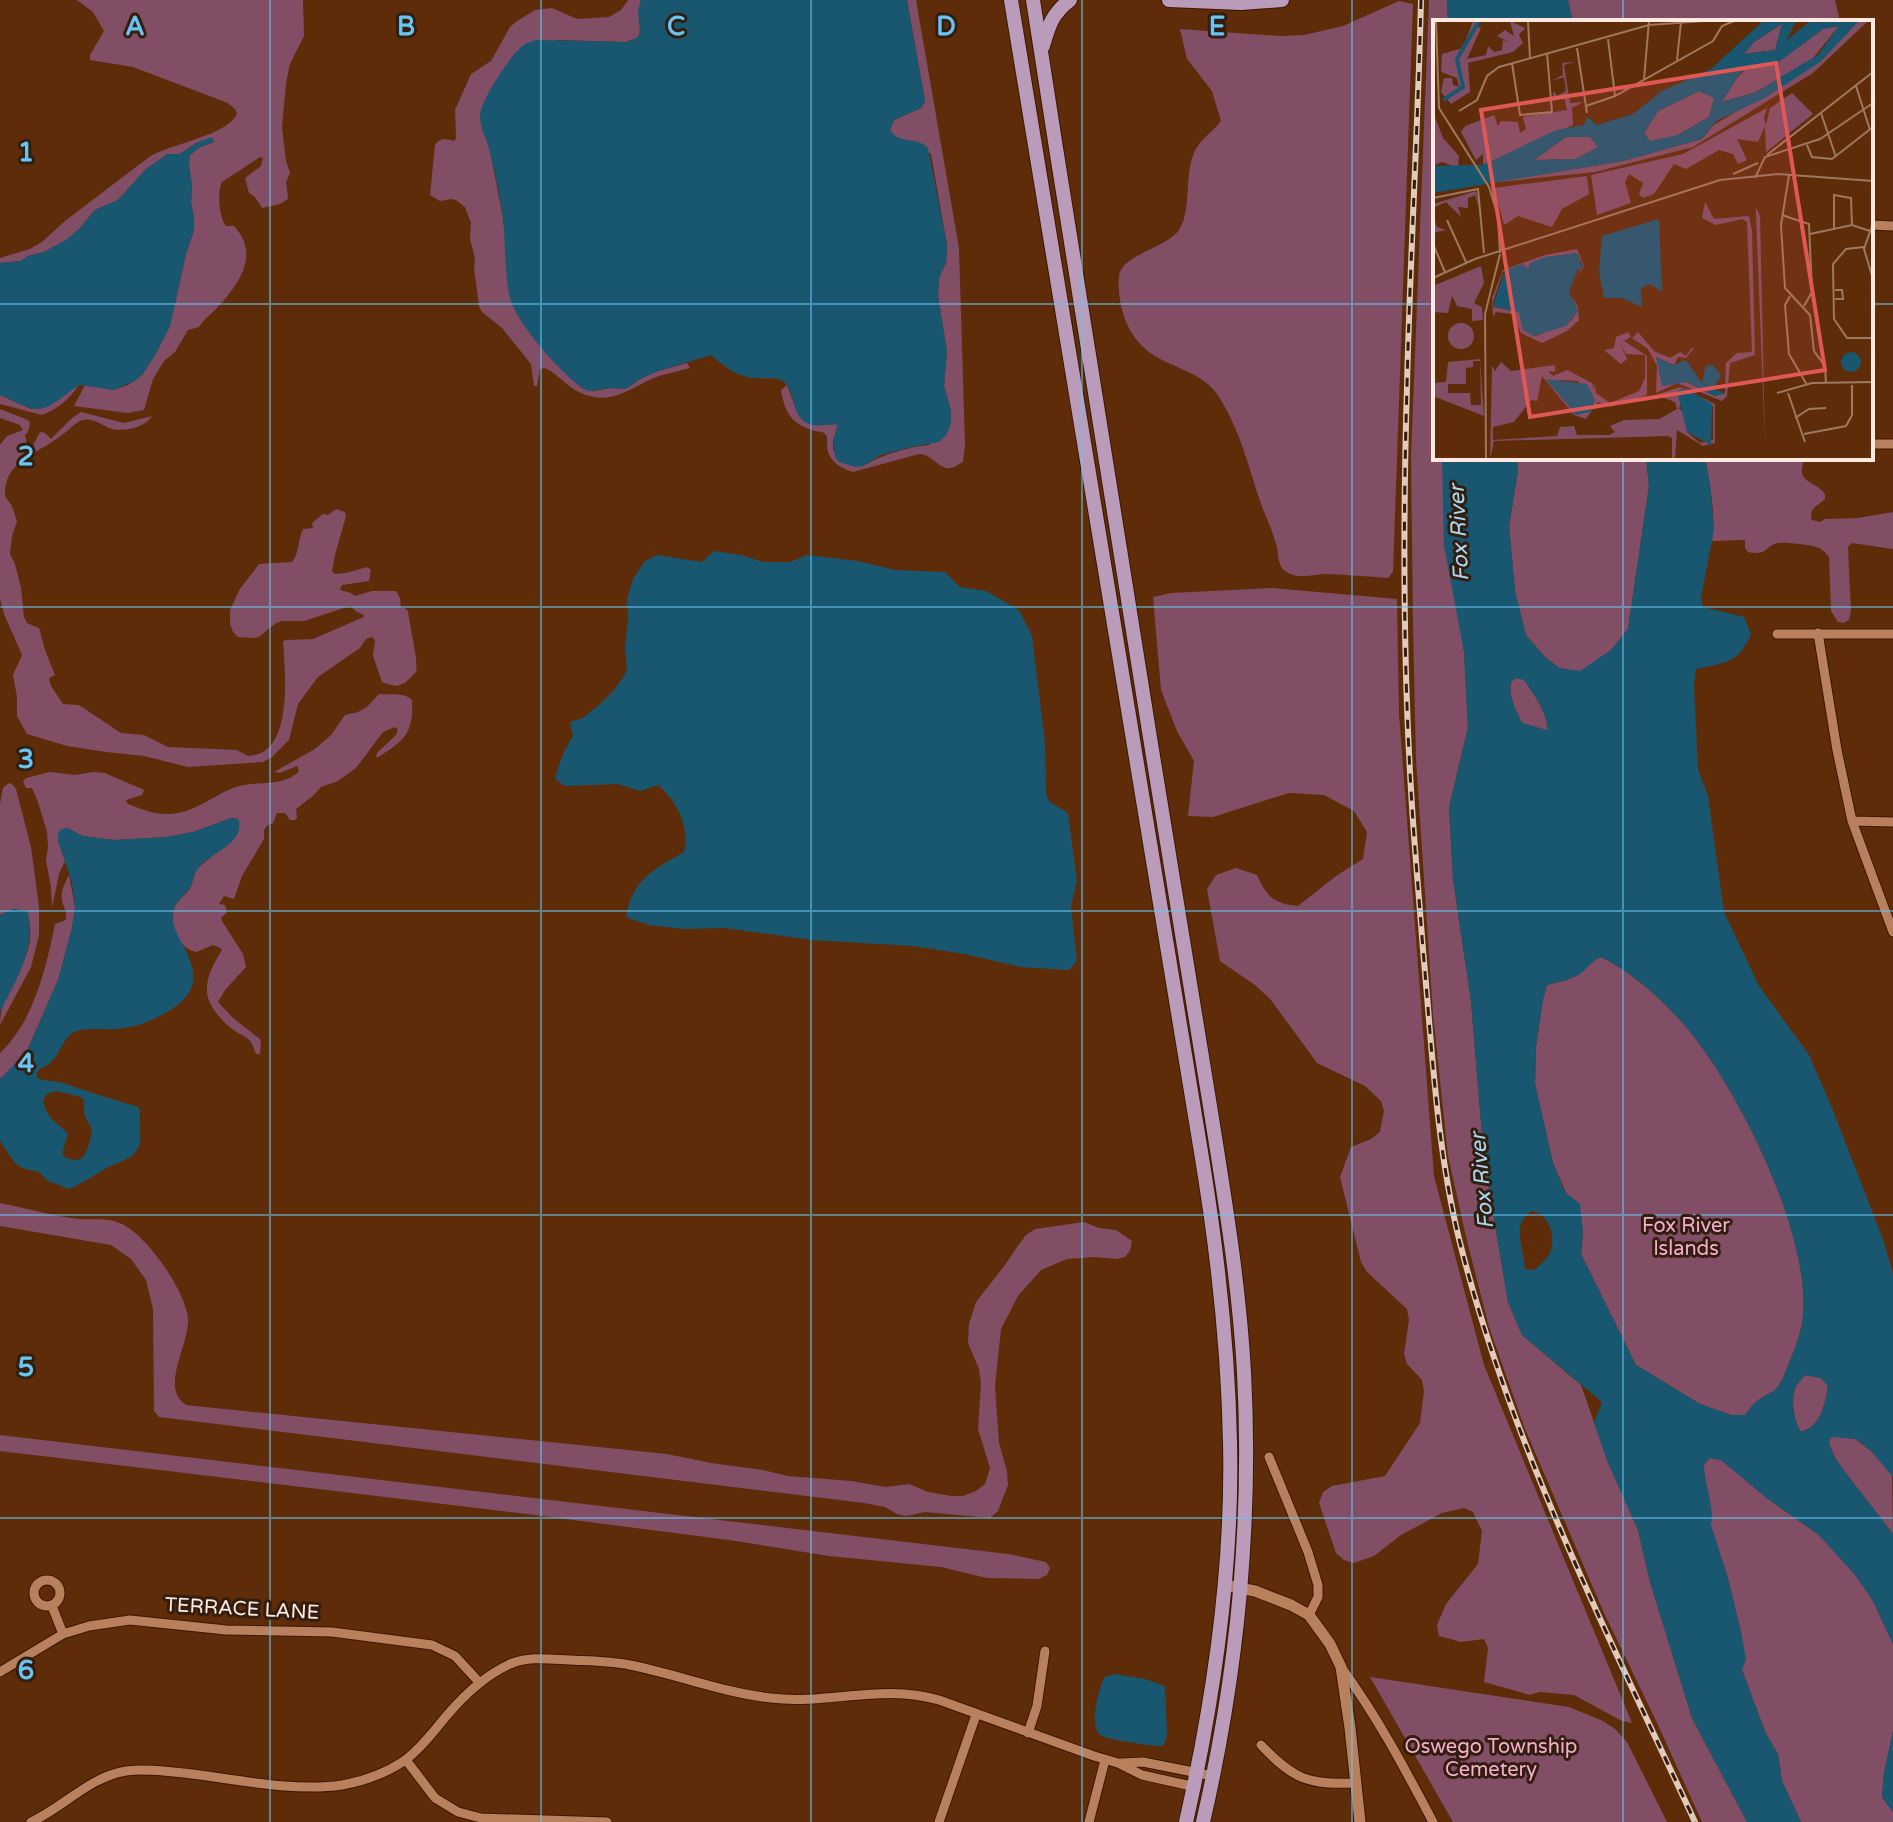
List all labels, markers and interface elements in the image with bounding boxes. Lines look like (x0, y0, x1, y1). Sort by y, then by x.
text: A (125, 11, 145, 42)
text: B (397, 11, 415, 42)
text: C (667, 11, 685, 42)
text: D (936, 11, 956, 42)
text: E (1209, 11, 1225, 42)
inset map (1433, 20, 1873, 460)
text: 1 (18, 137, 34, 168)
text: 2 (18, 441, 34, 472)
water label: Fox River (1443, 481, 1475, 582)
text: 3 (18, 744, 34, 775)
text: 4 (18, 1048, 34, 1079)
water label: Fox River (1465, 1129, 1499, 1230)
park label: Fox River Islands (1642, 1214, 1730, 1261)
text: 5 (18, 1352, 34, 1383)
street label: TERRACE LANE (164, 1593, 320, 1625)
text: 6 (18, 1655, 34, 1686)
park label: Oswego Township Cemetery (1405, 1735, 1577, 1782)

